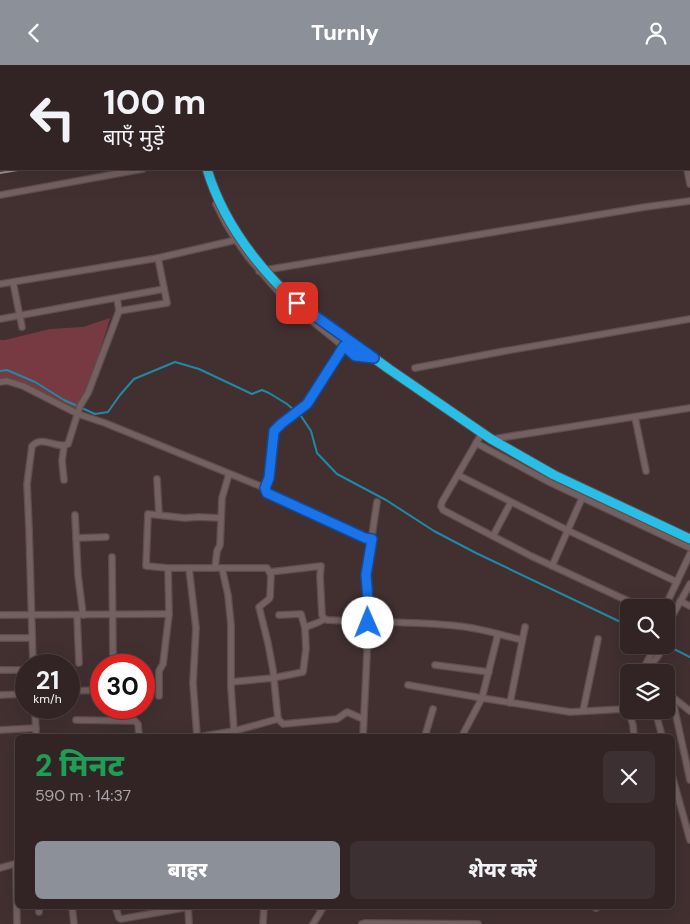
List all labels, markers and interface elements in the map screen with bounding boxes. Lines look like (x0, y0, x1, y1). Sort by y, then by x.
text: Turnly (311, 18, 379, 47)
icon: back (20, 19, 48, 47)
icon: person (642, 19, 670, 47)
text: 100 m (103, 79, 206, 125)
icon: left (20, 85, 85, 150)
text: बाएँ मुड़ें (103, 123, 164, 152)
pin (276, 282, 318, 324)
icon: arrive (283, 289, 311, 317)
position arrow (341, 596, 393, 648)
map controls (620, 599, 675, 719)
button: search (620, 599, 675, 654)
speed limit sign: 30 (90, 654, 155, 719)
text: 21 (36, 664, 59, 697)
button: layers (620, 664, 675, 719)
text: km/h (33, 691, 62, 707)
text: 2 मिनट (35, 746, 124, 785)
button: close (603, 751, 655, 803)
text: 590 m · 14:37 (35, 785, 131, 806)
button: बाहर (35, 841, 340, 899)
button: शेयर करें (350, 841, 655, 899)

